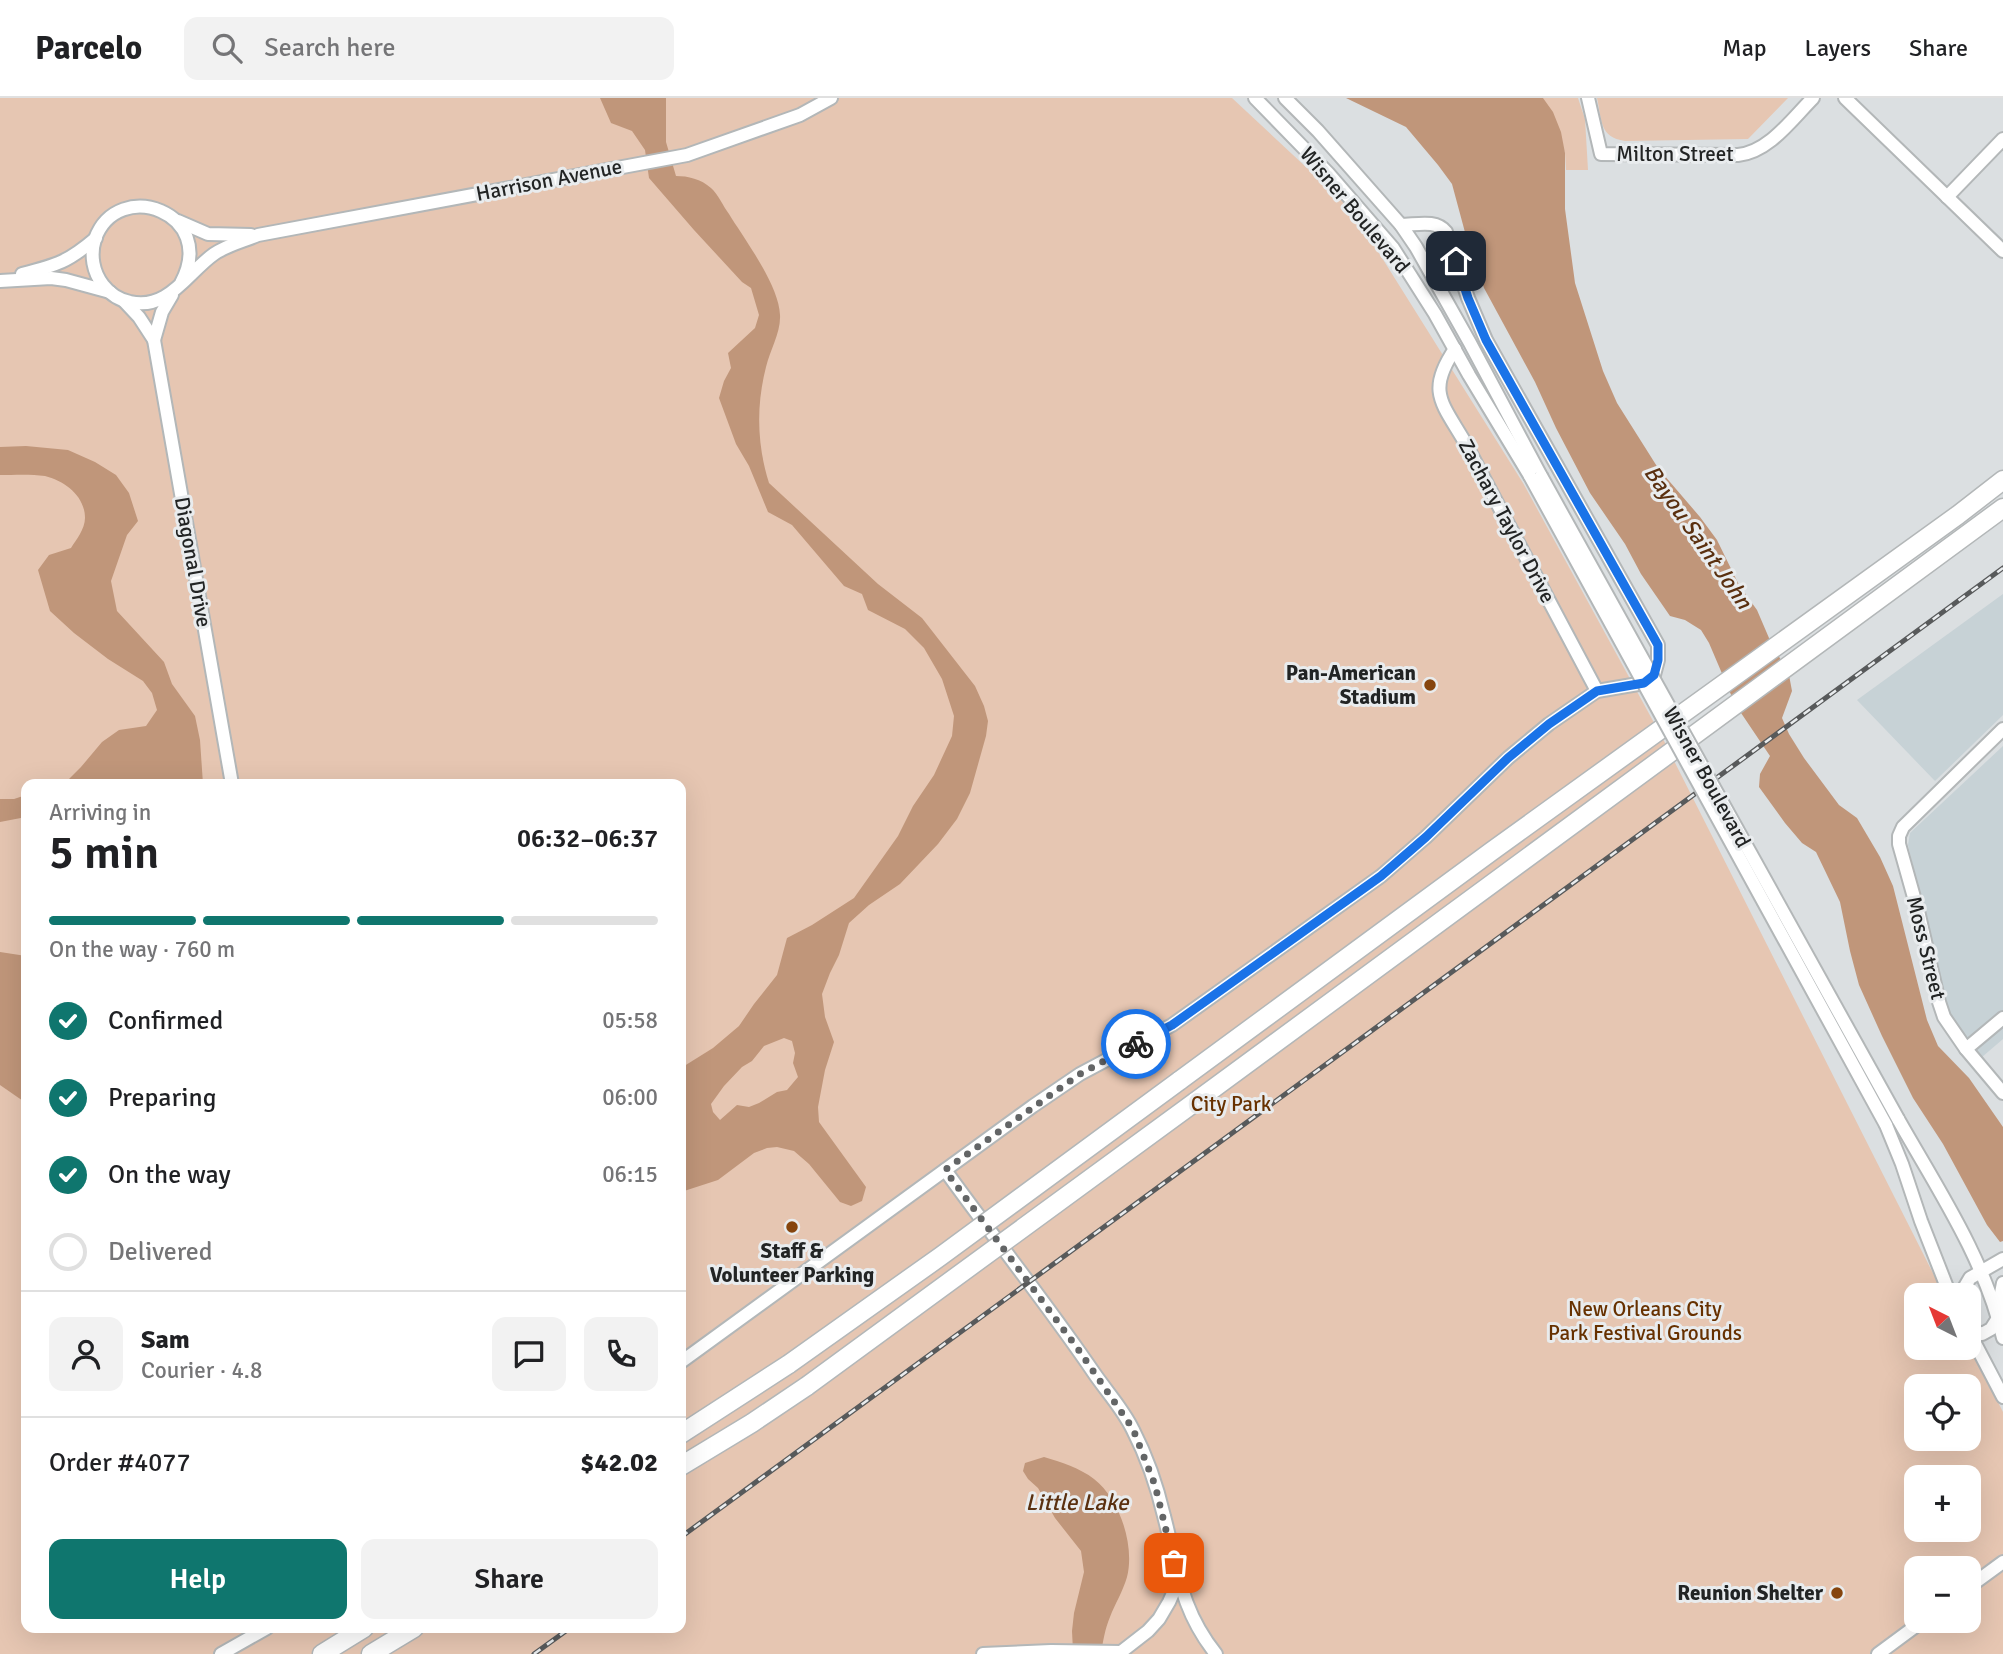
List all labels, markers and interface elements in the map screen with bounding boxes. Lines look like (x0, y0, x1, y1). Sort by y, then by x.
search box (184, 17, 674, 80)
text: Parcelo (35, 28, 142, 69)
icon: search (208, 29, 246, 67)
text: Search here (264, 32, 395, 64)
text: Map (1722, 33, 1767, 63)
text: Layers (1805, 33, 1871, 63)
text: Share (1909, 33, 1968, 63)
street label: Wisner Boulevard (1295, 141, 1415, 279)
street label: Milton Street (1616, 141, 1734, 167)
street label: Harrison Avenue (474, 153, 624, 207)
pin (1426, 231, 1486, 291)
icon: home (1437, 242, 1475, 280)
street label: Zachary Taylor Drive (1453, 435, 1561, 607)
water label: Bayou Saint John (1638, 459, 1759, 616)
street label: Diagonal Drive (169, 495, 217, 629)
place label: Pan-American Stadium (1286, 660, 1416, 710)
marker: Pan-American Stadium (1422, 677, 1438, 693)
street label: Wisner Boulevard (1658, 702, 1756, 852)
text: Arriving in (49, 798, 151, 827)
text: 06:32–06:37 (517, 823, 658, 855)
text: 5 min (49, 825, 159, 881)
street label: Moss Street (1901, 894, 1951, 1002)
text: On the way · 760 m (49, 935, 235, 964)
icon: check (49, 1002, 87, 1040)
text: Confirmed (108, 1005, 223, 1037)
text: 05:58 (602, 1006, 658, 1035)
courier (1101, 1009, 1171, 1079)
icon: bike (1117, 1025, 1155, 1063)
icon: check (49, 1079, 87, 1117)
text: Preparing (108, 1082, 216, 1114)
text: 06:00 (602, 1083, 658, 1112)
park label: City Park (1191, 1091, 1272, 1117)
icon: check (49, 1156, 87, 1194)
text: On the way (108, 1159, 231, 1191)
text: 06:15 (602, 1160, 658, 1189)
marker: Staff & Volunteer Parking (784, 1219, 800, 1235)
text: Delivered (108, 1236, 213, 1268)
place label: Staff & Volunteer Parking (710, 1238, 874, 1288)
north arrow (1904, 1283, 1981, 1360)
map controls (1904, 1283, 1981, 1633)
park label: New Orleans City Park Festival Grounds (1548, 1296, 1742, 1346)
button: person (49, 1317, 123, 1391)
button: chat (492, 1317, 566, 1391)
button: phone (584, 1317, 658, 1391)
text: Sam (141, 1324, 190, 1356)
text: Courier · 4.8 (141, 1356, 262, 1385)
button: locate (1904, 1374, 1981, 1451)
text: Order #4077 (49, 1447, 190, 1479)
text: $42.02 (580, 1447, 658, 1479)
button: + (1904, 1465, 1981, 1542)
water label: Little Lake (1026, 1488, 1130, 1517)
pin (1144, 1533, 1204, 1593)
button: Help (49, 1539, 347, 1619)
button: Share (361, 1539, 658, 1619)
icon: bag (1155, 1544, 1193, 1582)
button: − (1904, 1556, 1981, 1633)
place label: Reunion Shelter (1677, 1580, 1824, 1606)
marker: Reunion Shelter (1829, 1585, 1845, 1601)

